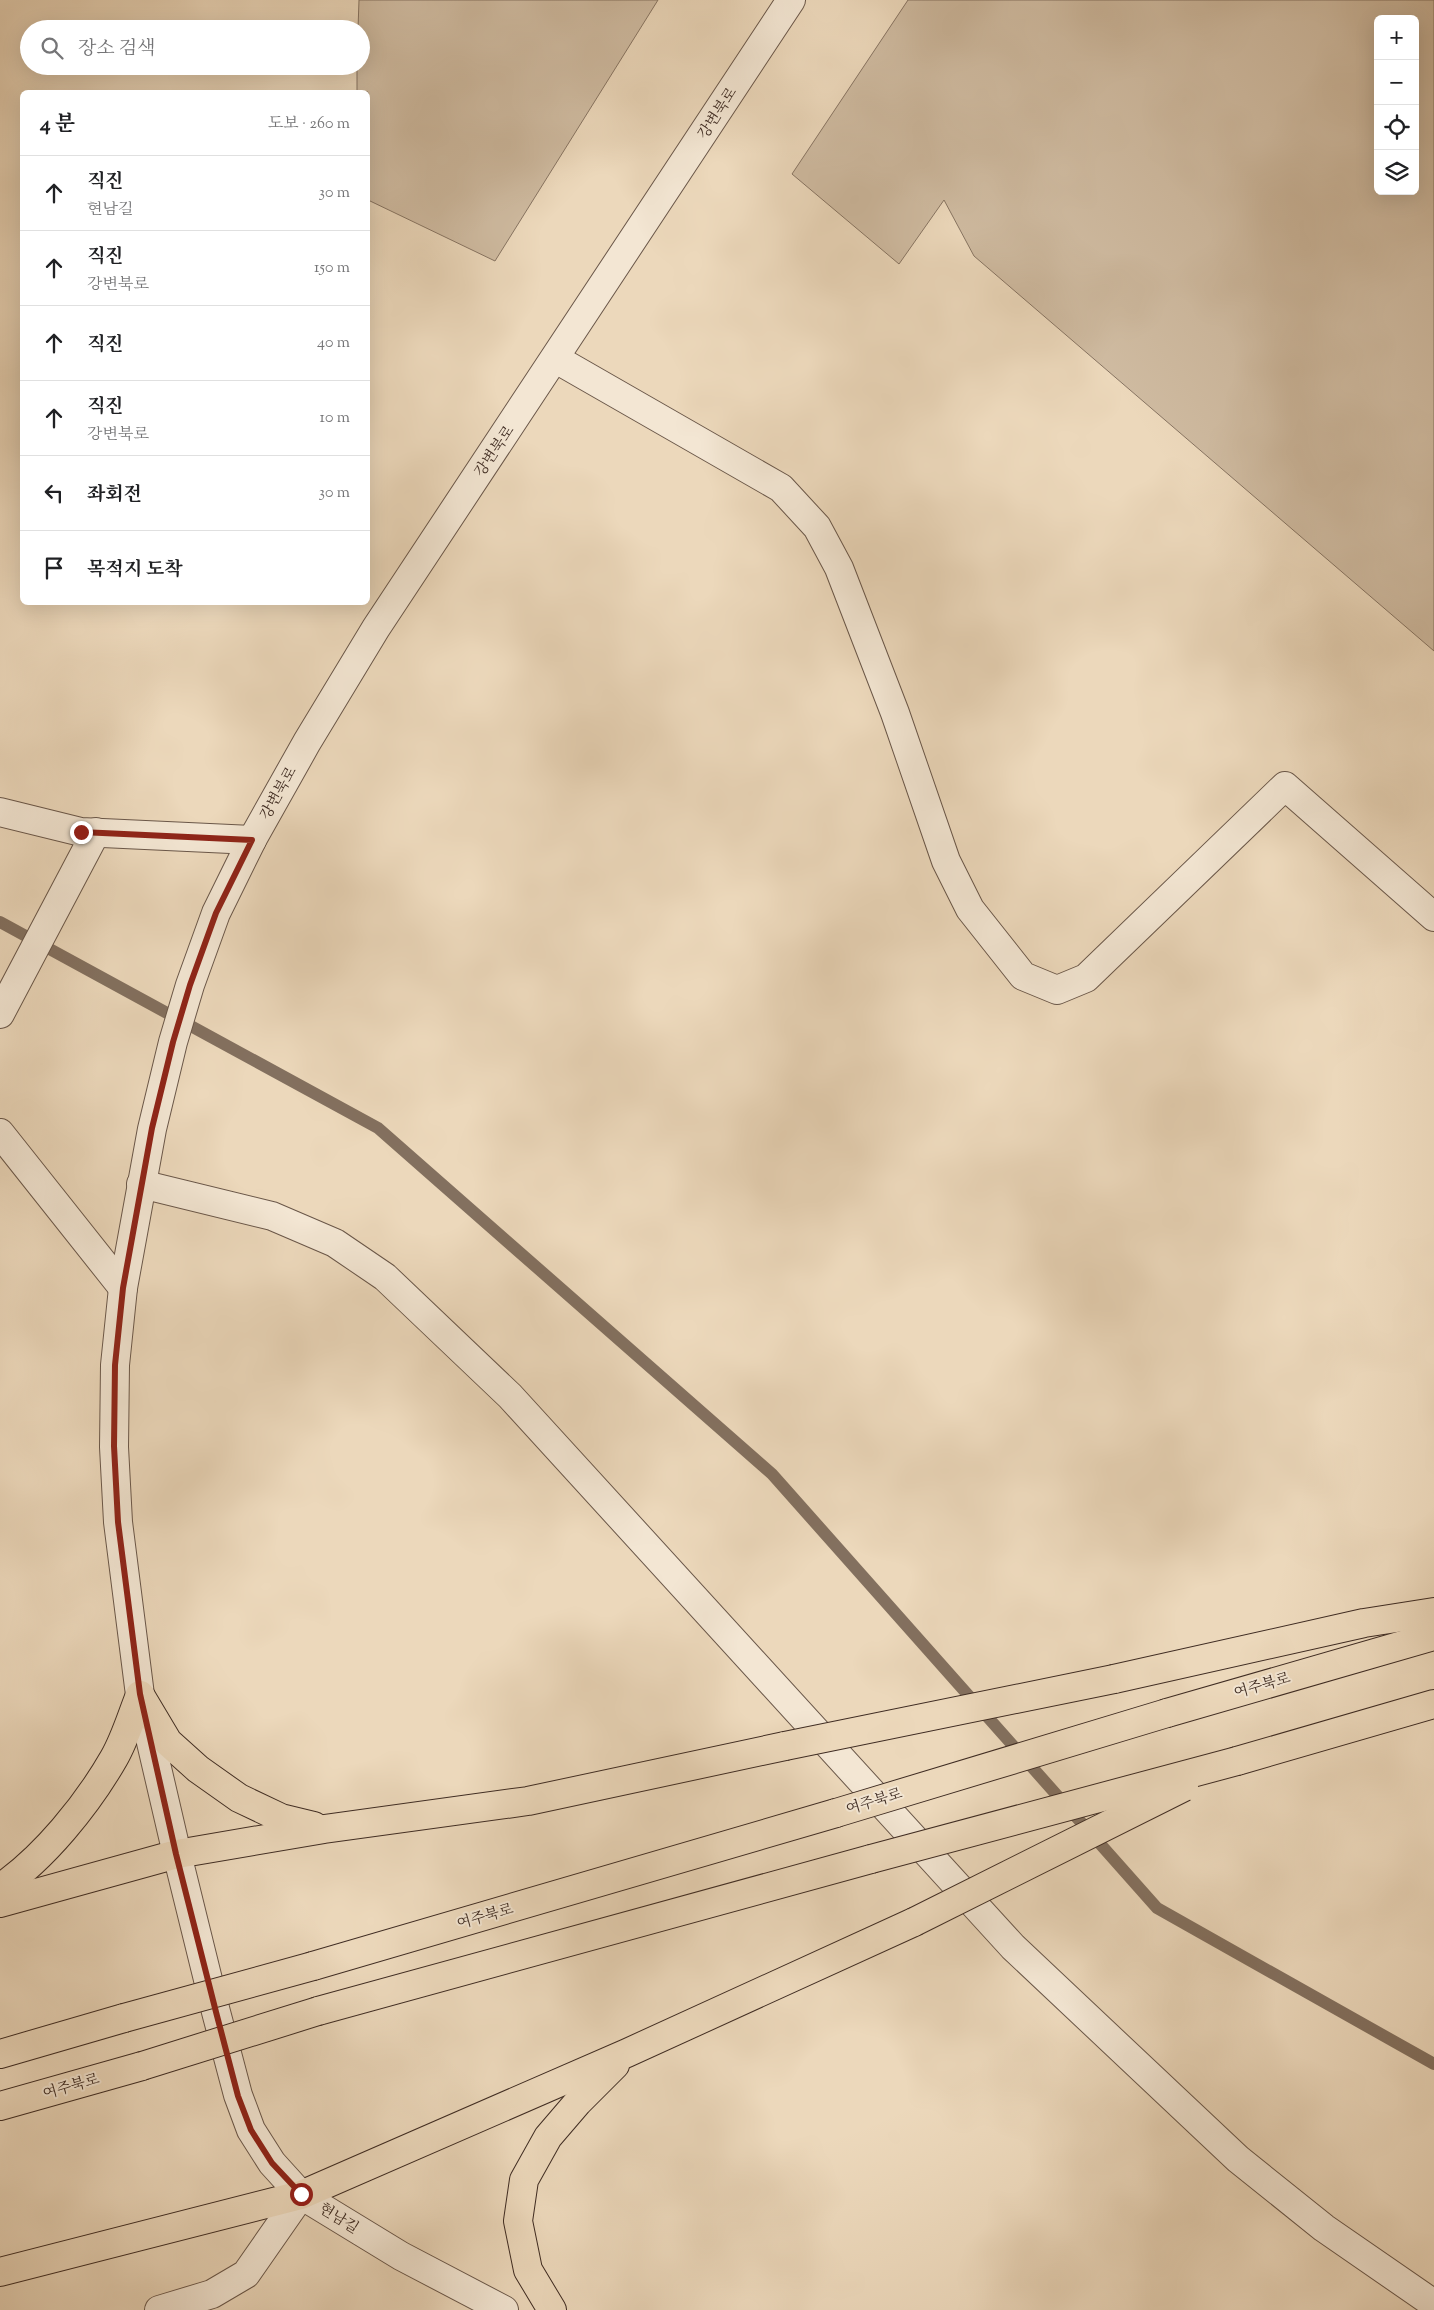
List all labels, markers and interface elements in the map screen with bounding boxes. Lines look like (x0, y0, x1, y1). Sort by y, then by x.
map controls (1374, 15, 1419, 195)
button: + (1374, 15, 1419, 60)
search box (20, 20, 370, 75)
icon: search (38, 34, 66, 62)
text: 장소 검색 (78, 36, 155, 63)
button: − (1374, 60, 1419, 105)
street label: 강변북로 (694, 83, 743, 144)
button: locate (1374, 105, 1419, 150)
text: 4 분 (40, 110, 75, 140)
text: 도보 · 260 m (268, 113, 350, 136)
button: layers (1374, 150, 1419, 195)
text: 직진 (87, 169, 124, 196)
icon: ahead (40, 179, 68, 207)
text: 30 m (319, 182, 350, 205)
text: 현남길 (87, 199, 133, 222)
text: 직진 (87, 244, 124, 271)
icon: ahead (40, 254, 68, 282)
text: 150 m (314, 257, 350, 280)
text: 강변북로 (87, 274, 149, 297)
icon: ahead (40, 329, 68, 357)
text: 직진 (87, 332, 124, 359)
text: 40 m (317, 332, 350, 355)
text: 직진 (87, 394, 124, 421)
icon: ahead (40, 404, 68, 432)
text: 10 m (320, 407, 350, 430)
street label: 강변북로 (470, 422, 520, 482)
text: 강변북로 (87, 424, 149, 447)
icon: left (40, 479, 68, 507)
text: 좌회전 (87, 482, 142, 509)
text: 30 m (319, 482, 350, 505)
icon: arrive (40, 554, 68, 582)
text: 목적지 도착 (87, 557, 183, 584)
street label: 강변북로 (256, 763, 303, 824)
route end (70, 821, 93, 844)
street label: 여주북로 (1232, 1668, 1294, 1705)
street label: 여주북로 (844, 1784, 906, 1821)
street label: 여주북로 (455, 1899, 517, 1936)
street label: 여주북로 (41, 2069, 103, 2106)
route start (290, 2183, 313, 2206)
street label: 현남길 (314, 2199, 362, 2240)

